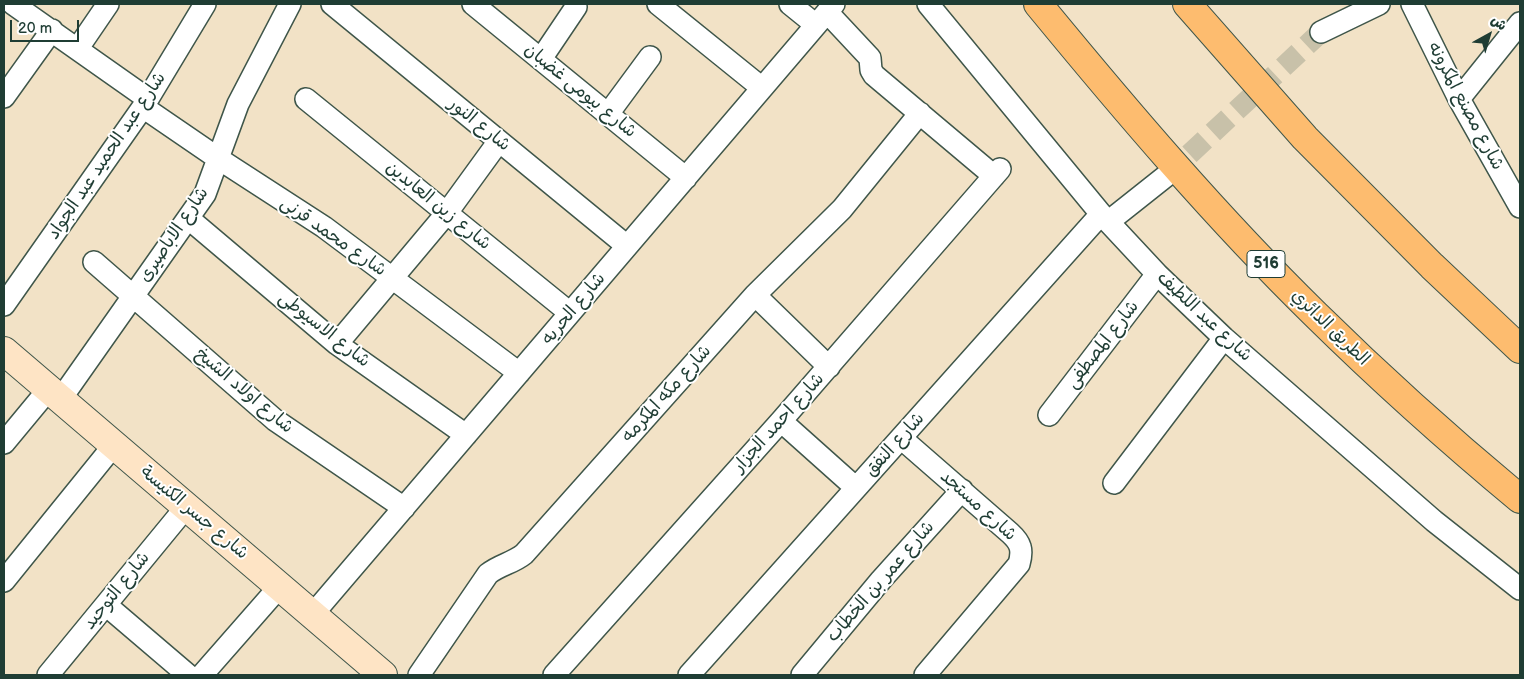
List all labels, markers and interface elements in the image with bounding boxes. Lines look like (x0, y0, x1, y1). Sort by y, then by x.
scale bar (12, 10, 81, 42)
north arrow (1464, 10, 1514, 60)
text: ش (1487, 12, 1510, 34)
text: 20 m (18, 19, 52, 38)
street label: شارع مصنع المكرونه (1422, 38, 1508, 174)
street label: شارع بيومى غضبان (520, 39, 640, 143)
street label: شارع عبد الحميد عبد الجواد (43, 68, 171, 244)
street label: شارع النور (444, 93, 514, 157)
street label: شارع زين العابدين (381, 157, 495, 255)
street label: شارع الاباصيرى (134, 183, 214, 287)
street label: شارع محمد قرنى (276, 192, 390, 282)
road number: 516 (1247, 250, 1285, 278)
street label: شارع عبد اللطيف (1152, 267, 1256, 367)
street label: شارع الحريه (538, 268, 610, 350)
street label: الطريق الدائري (1286, 285, 1374, 371)
street label: شارع الاسيوطى (274, 288, 374, 372)
street label: شارع المصطفى (1062, 297, 1144, 393)
street label: شارع مكه المكرمه (618, 341, 716, 447)
street label: شارع اولاد الشيخ (190, 344, 298, 438)
street label: شارع احمد الجزار (729, 369, 829, 477)
street label: شارع النفق (861, 408, 929, 482)
street label: شارع جسر الكنيسة (136, 462, 252, 564)
street label: شارع مستجد (935, 466, 1021, 546)
street label: شارع عمر بن الخطاب (823, 517, 939, 647)
street label: شارع التوحيد (79, 548, 155, 634)

